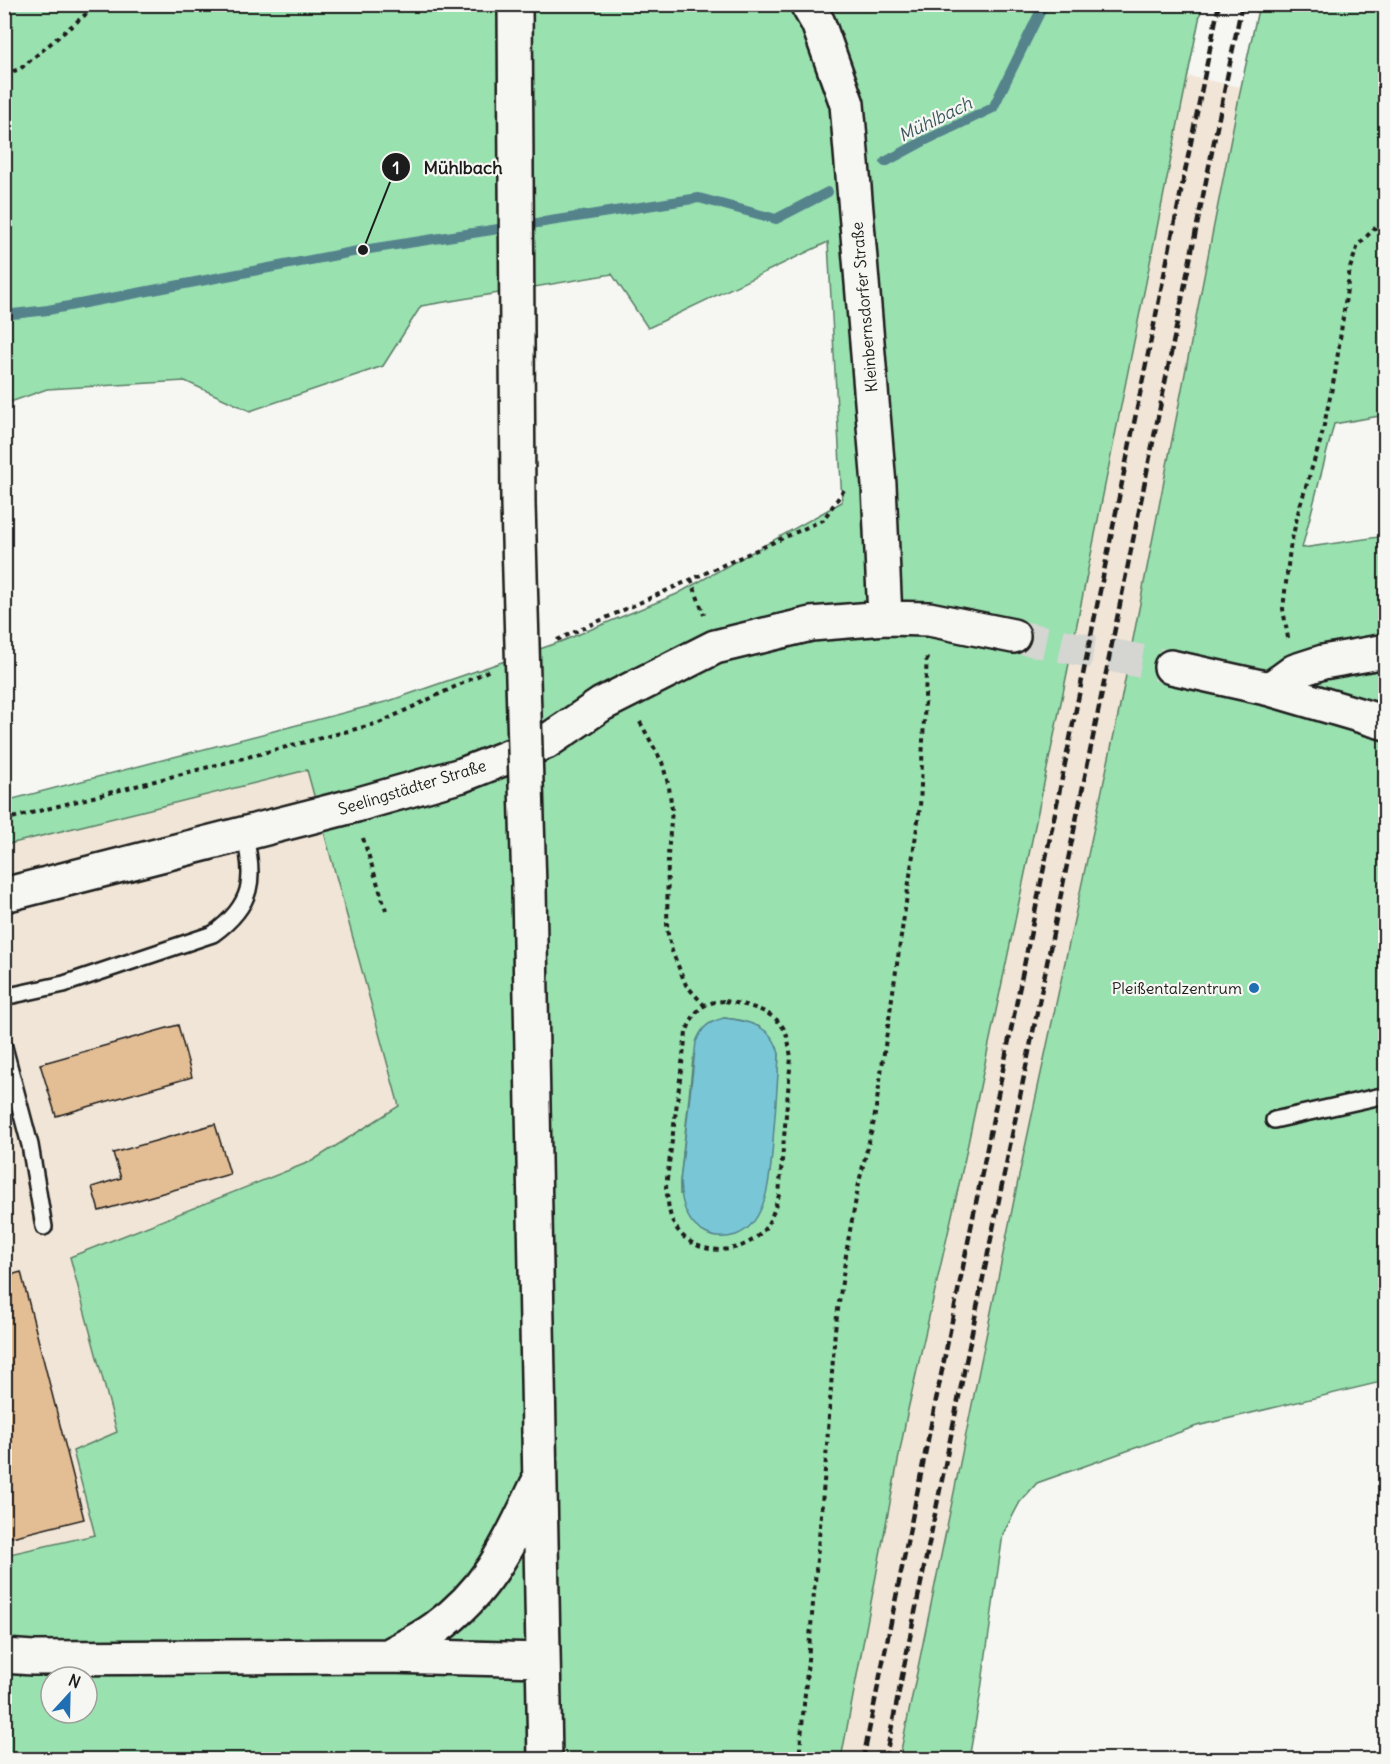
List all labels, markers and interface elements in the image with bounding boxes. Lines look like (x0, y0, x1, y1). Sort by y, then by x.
water label: Mühlbach (894, 91, 976, 147)
callout: Mühlbach (381, 149, 514, 185)
text: 1 (392, 156, 400, 179)
text: Mühlbach (423, 156, 503, 179)
street label: Kleinbernsdorfer Straße (847, 221, 881, 393)
street label: Seelingstädter Straße (336, 755, 488, 819)
place label: Pleißentalzentrum (1112, 978, 1242, 998)
marker: Pleißentalzentrum (1247, 981, 1261, 995)
north arrow (39, 1665, 99, 1725)
text: N (66, 1670, 83, 1692)

